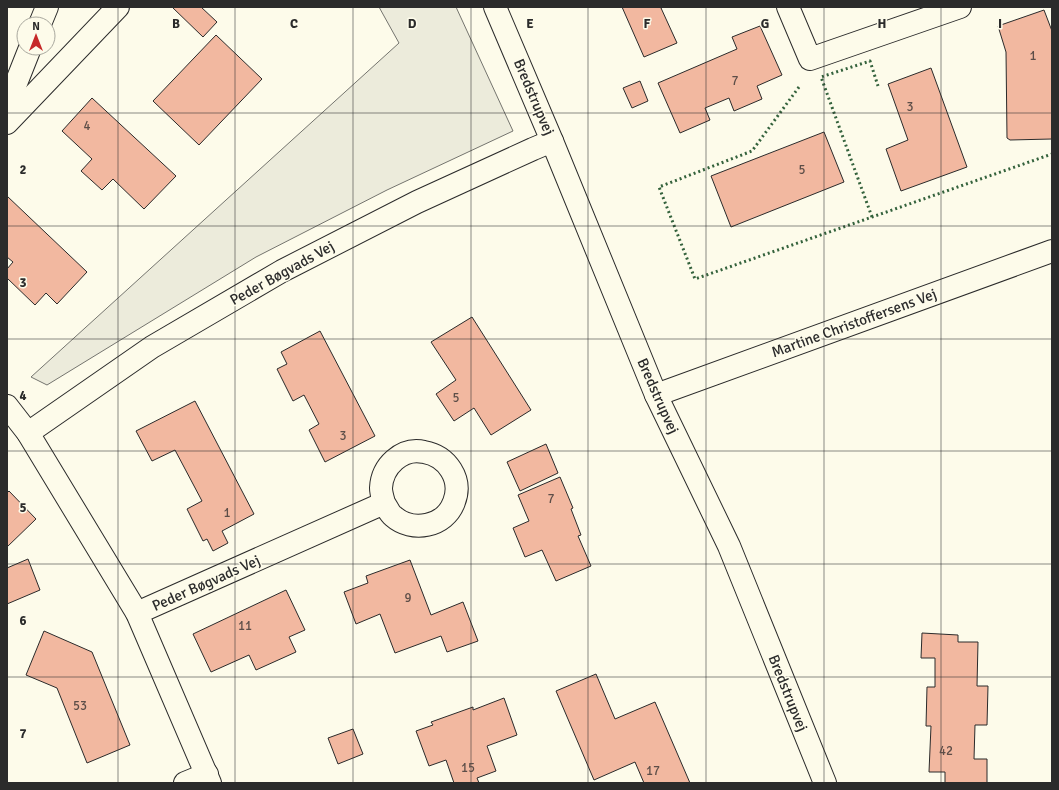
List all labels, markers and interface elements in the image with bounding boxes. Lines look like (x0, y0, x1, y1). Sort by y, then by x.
north arrow (16, 16, 56, 56)
text: B (172, 16, 180, 32)
text: C (290, 16, 298, 32)
text: D (408, 16, 417, 32)
text: E (526, 16, 534, 32)
text: F (644, 16, 651, 32)
text: G (761, 16, 769, 32)
text: H (878, 16, 886, 32)
text: I (998, 16, 1002, 32)
text: N (32, 20, 40, 33)
house number: 1 (1029, 48, 1037, 64)
street label: Bredstrupvej (510, 56, 558, 138)
house number: 7 (731, 73, 739, 89)
house number: 3 (906, 99, 914, 115)
house number: 4 (83, 118, 91, 134)
text: 2 (19, 162, 27, 178)
house number: 5 (798, 162, 806, 178)
street label: Peder Bøgvads Vej (227, 237, 337, 309)
text: 3 (19, 275, 27, 291)
street label: Martine Christoffersens Vej (769, 285, 939, 361)
street label: Bredstrupvej (633, 355, 683, 437)
text: 4 (19, 388, 27, 404)
house number: 5 (452, 390, 460, 406)
house number: 3 (339, 428, 347, 444)
house number: 7 (547, 491, 555, 507)
text: 5 (19, 500, 27, 516)
house number: 1 (223, 505, 231, 521)
street label: Peder Bøgvads Vej (149, 551, 263, 615)
house number: 9 (404, 590, 412, 606)
text: 6 (19, 613, 27, 629)
house number: 11 (238, 618, 252, 634)
street label: Bredstrupvej (764, 652, 812, 734)
house number: 53 (73, 698, 87, 714)
text: 7 (19, 726, 27, 742)
house number: 42 (939, 743, 953, 759)
house number: 15 (461, 760, 475, 776)
house number: 17 (646, 763, 660, 779)

